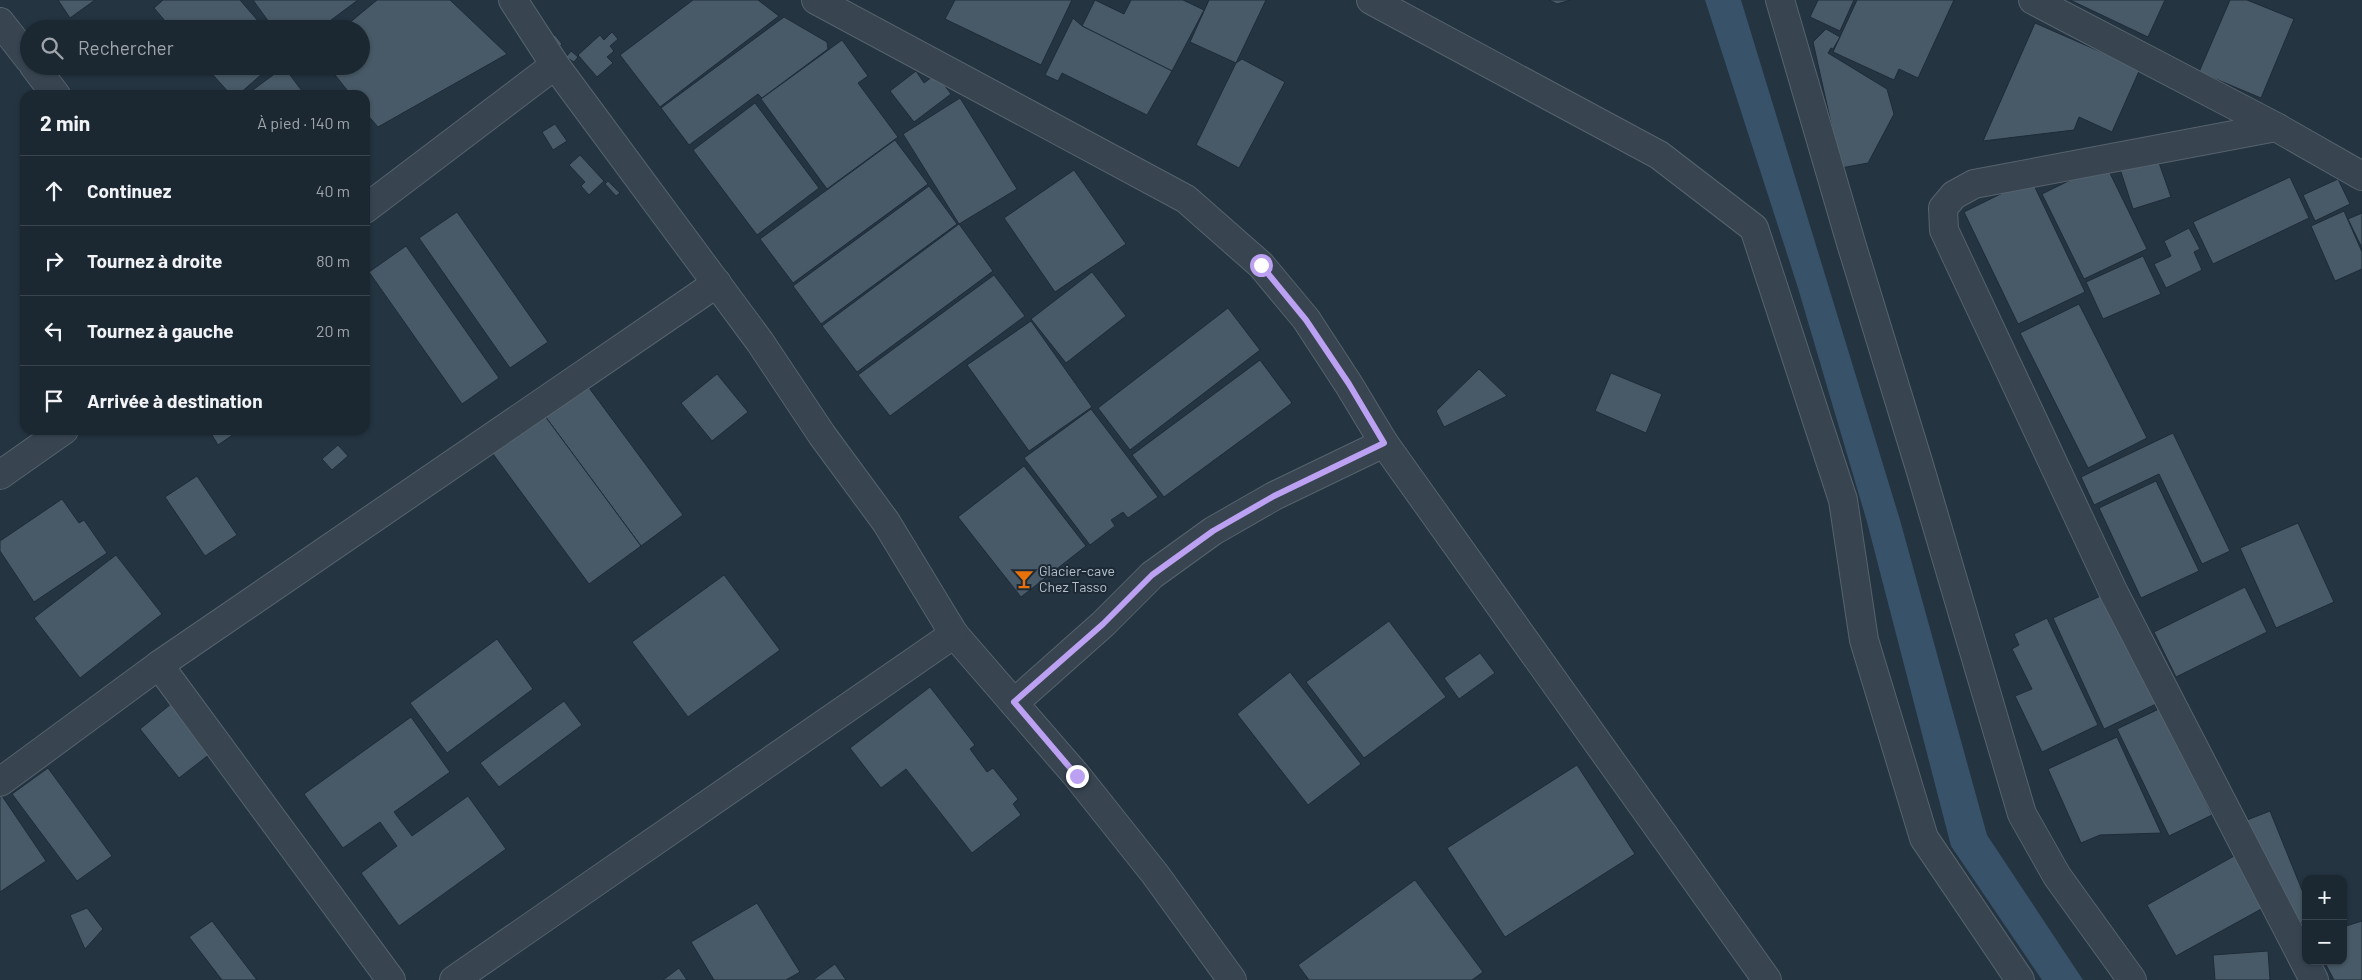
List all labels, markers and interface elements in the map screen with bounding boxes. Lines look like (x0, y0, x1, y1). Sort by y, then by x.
search box (20, 20, 370, 75)
icon: search (38, 34, 66, 62)
text: Rechercher (78, 36, 174, 59)
text: 2 min (40, 110, 90, 135)
text: À pied · 140 m (257, 113, 350, 132)
icon: ahead (40, 177, 68, 205)
text: Continuez (87, 179, 171, 202)
text: 40 m (316, 181, 350, 200)
icon: right (40, 247, 68, 275)
text: Tournez à droite (87, 249, 223, 272)
text: 80 m (316, 251, 350, 270)
route start (1250, 254, 1273, 277)
icon: left (40, 317, 68, 345)
text: Tournez à gauche (87, 319, 234, 342)
text: 20 m (316, 321, 350, 340)
icon: arrive (40, 387, 68, 415)
text: Arrivée à destination (87, 389, 263, 412)
place label: Glacier-cave Chez Tasso (1039, 562, 1115, 595)
bar icon: Glacier-cave Chez Tasso (1013, 568, 1035, 590)
route end (1066, 765, 1089, 788)
map controls (2302, 875, 2347, 965)
button: + (2302, 875, 2347, 920)
button: − (2302, 920, 2347, 965)

